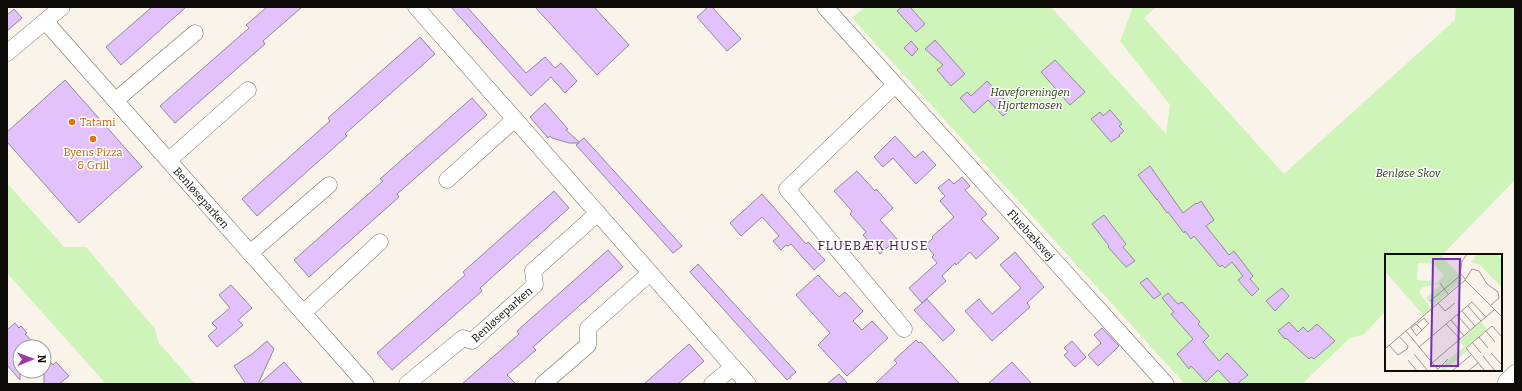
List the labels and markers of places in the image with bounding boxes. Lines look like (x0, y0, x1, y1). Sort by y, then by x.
place label: Tatami (80, 116, 116, 129)
marker: Tatami (67, 117, 77, 127)
marker: Byens Pizza & Grill (88, 134, 98, 144)
place label: Byens Pizza & Grill (63, 146, 123, 172)

